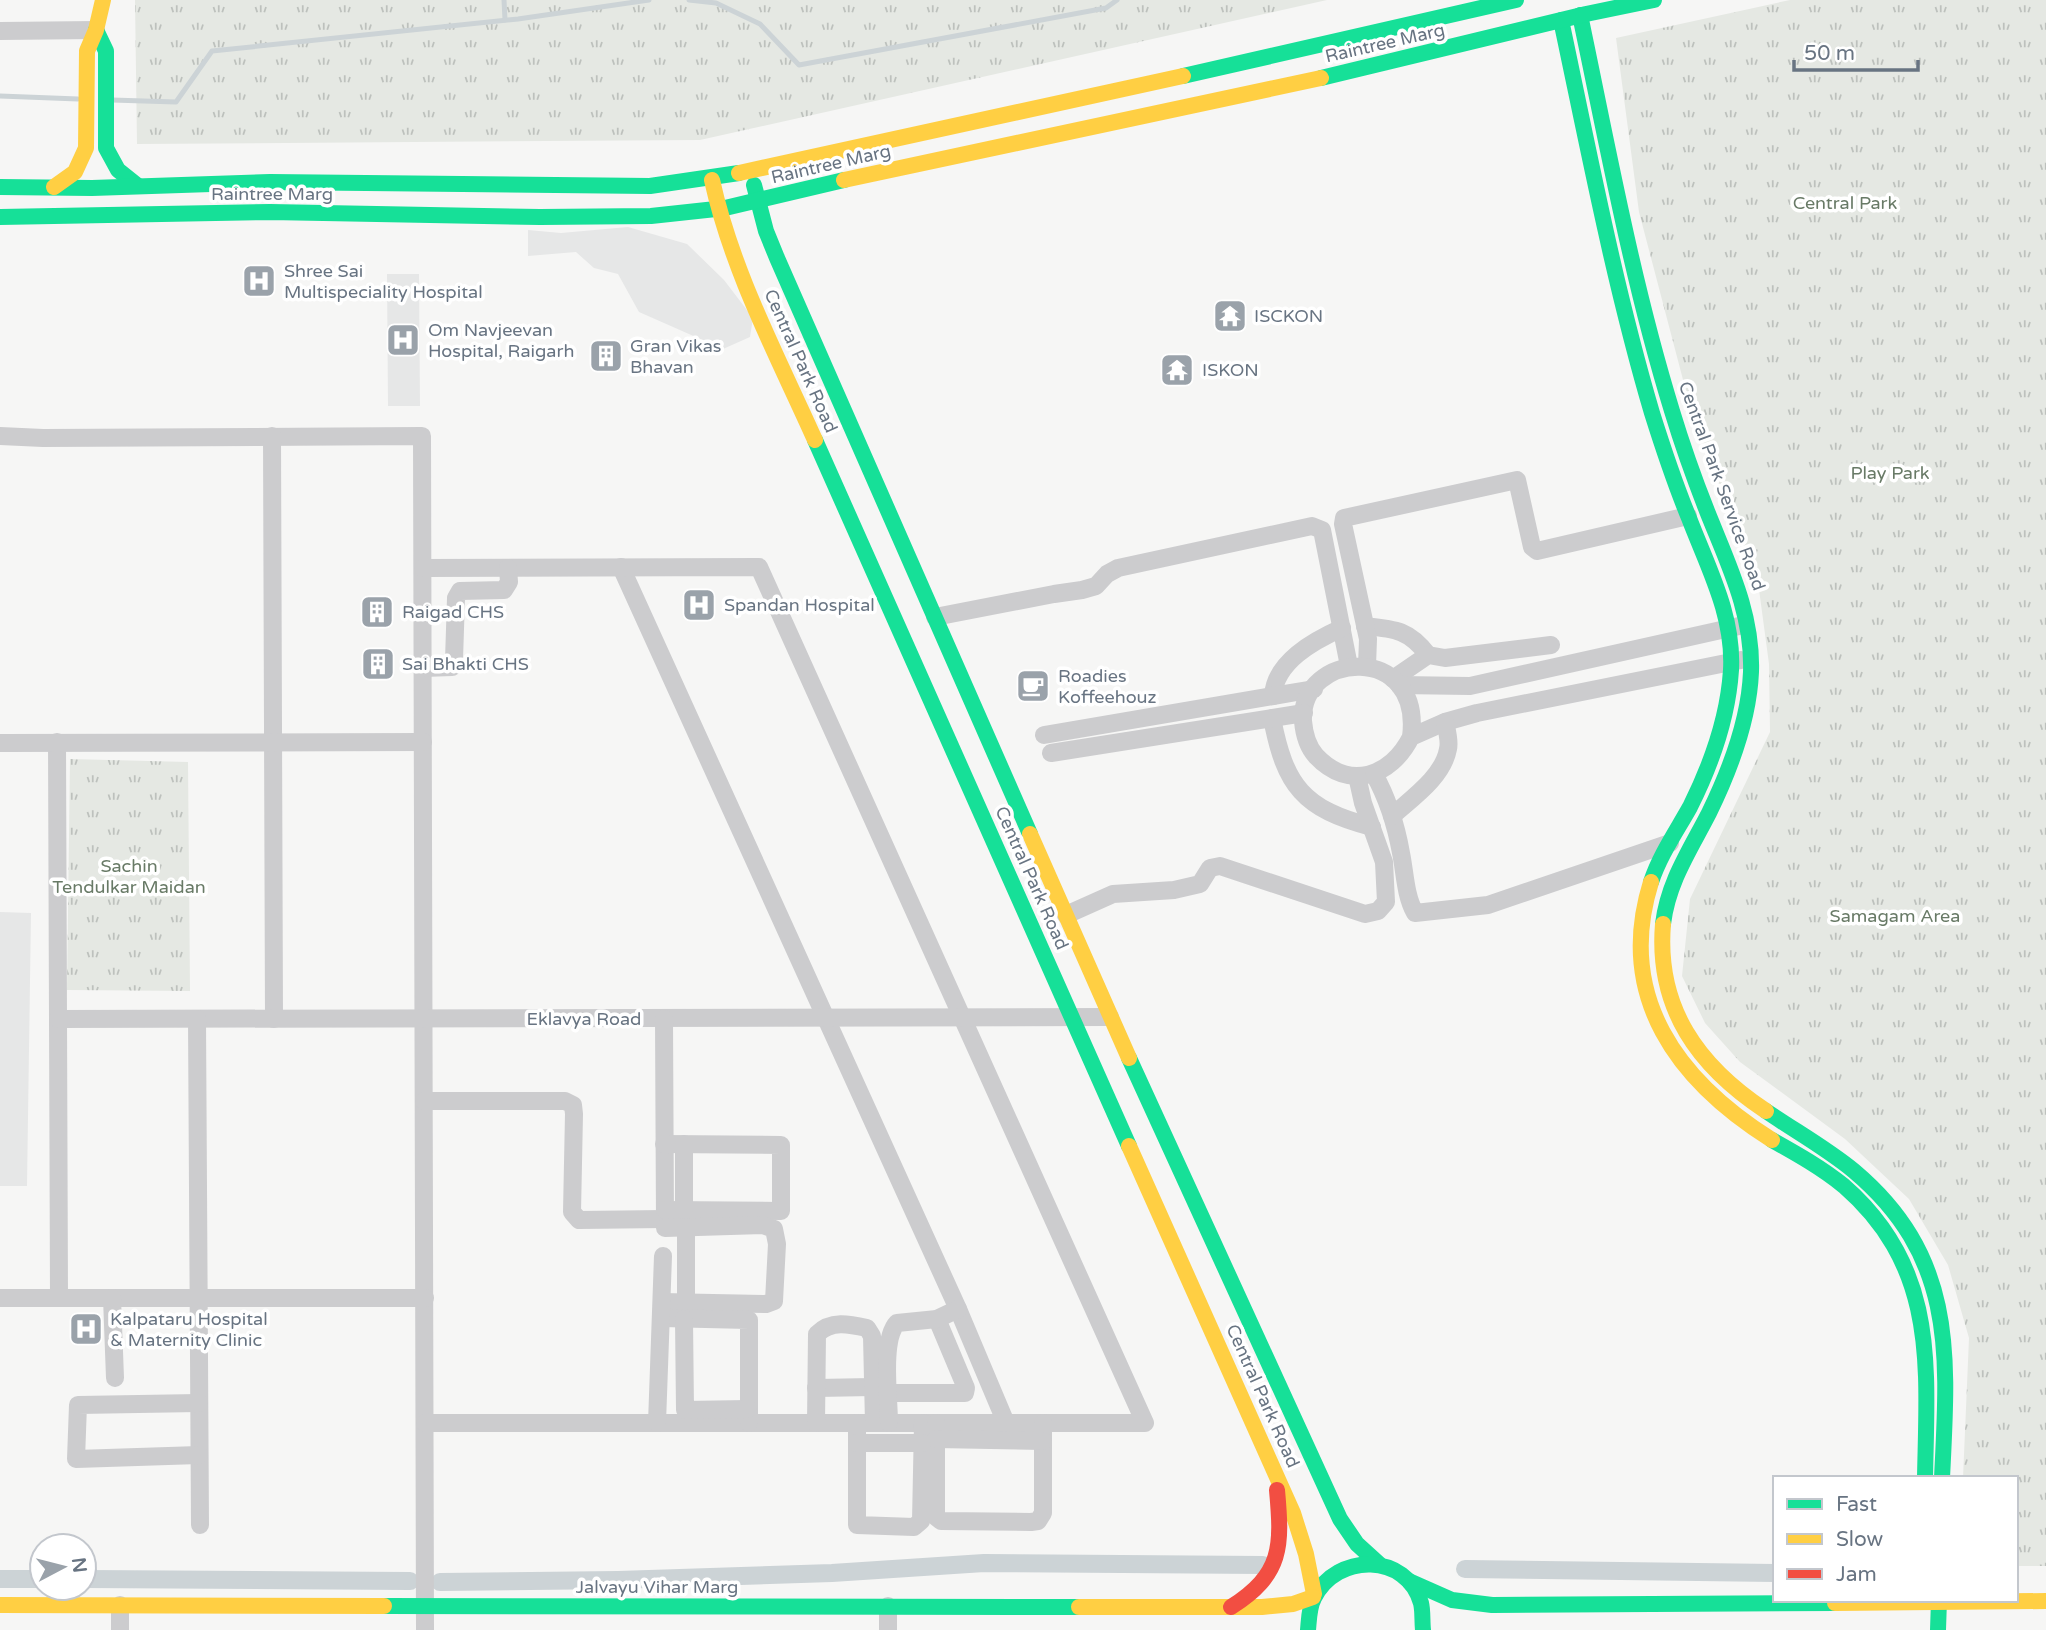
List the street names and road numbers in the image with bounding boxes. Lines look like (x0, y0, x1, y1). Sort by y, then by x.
street label: Raintree Marg (1323, 19, 1447, 67)
street label: Raintree Marg (769, 140, 893, 188)
street label: Raintree Marg (211, 183, 333, 205)
street label: Central Park Road (760, 286, 842, 436)
street label: Central Park Service Road (1674, 378, 1770, 594)
street label: Central Park Road (991, 803, 1073, 953)
street label: Eklavya Road (527, 1008, 641, 1030)
street label: Central Park Road (1222, 1321, 1304, 1471)
street label: Jalvayu Vihar Marg (576, 1576, 738, 1598)

